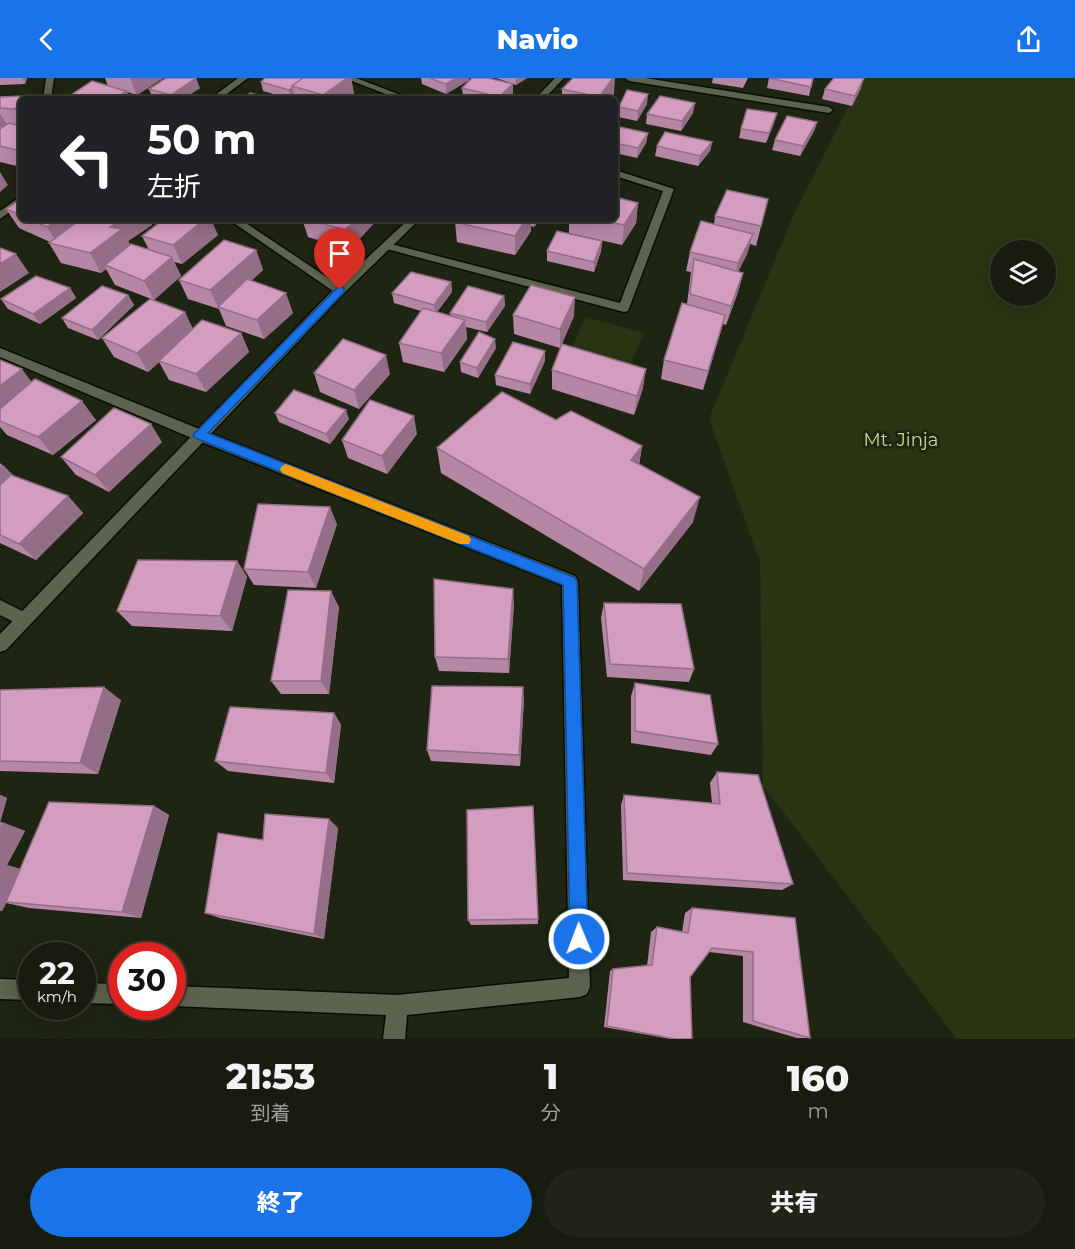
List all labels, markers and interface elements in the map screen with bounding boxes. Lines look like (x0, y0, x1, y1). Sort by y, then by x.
icon: back (30, 23, 63, 56)
text: Navio (497, 23, 578, 56)
icon: share (1012, 23, 1045, 56)
text: 50 m (147, 113, 256, 165)
icon: left (48, 120, 126, 198)
text: 左折 (147, 170, 201, 203)
pin (314, 228, 365, 290)
icon: arrive (323, 237, 356, 270)
map controls (990, 240, 1056, 306)
button: layers (990, 240, 1056, 306)
park label: Mt. Jinja (864, 429, 938, 451)
position arrow (547, 907, 611, 971)
speed limit sign: 30 (108, 942, 186, 1020)
text: 22 (39, 955, 75, 992)
text: km/h (37, 987, 77, 1006)
text: 21:53 (226, 1054, 315, 1098)
text: 1 (544, 1054, 558, 1098)
text: 160 (787, 1056, 849, 1100)
text: m (807, 1099, 829, 1123)
text: 到着 (251, 1101, 291, 1125)
text: 分 (541, 1101, 561, 1125)
button: 終了 (30, 1168, 532, 1237)
button: 共有 (544, 1168, 1045, 1237)

